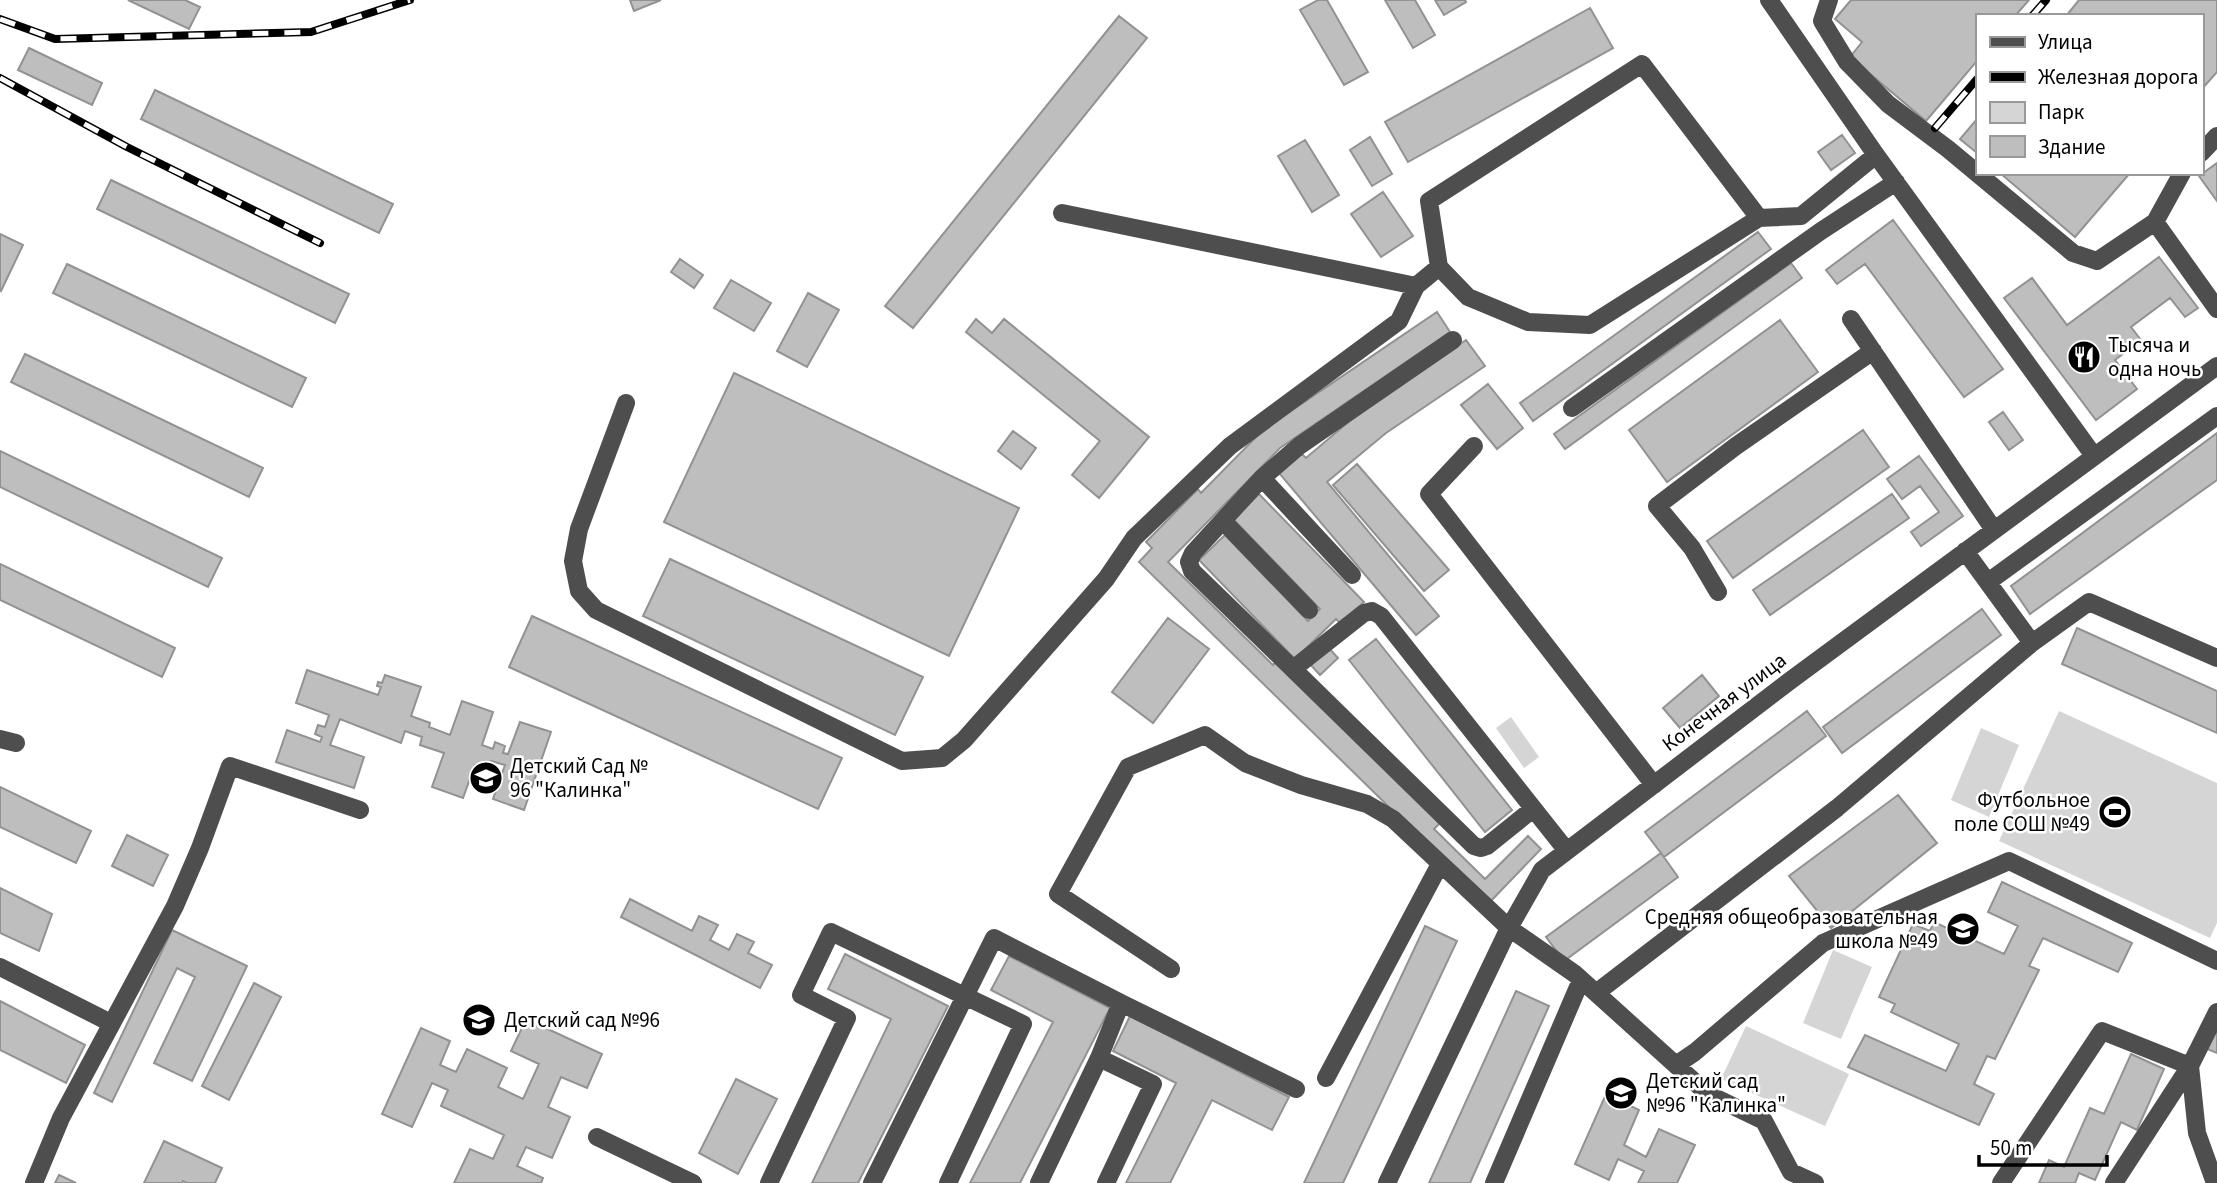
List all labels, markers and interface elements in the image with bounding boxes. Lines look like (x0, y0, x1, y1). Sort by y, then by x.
legend (1976, 14, 2203, 175)
text: Улица (2038, 27, 2093, 57)
text: Железная дорога (2038, 62, 2198, 92)
text: Парк (2038, 97, 2085, 127)
text: Здание (2038, 132, 2106, 162)
place label: Тысяча и одна ночь (2108, 330, 2201, 384)
restaurant icon: Тысяча и одна ночь (2065, 338, 2103, 376)
street label: Конечная улица (1656, 645, 1792, 759)
place label: Детский Сад № 96 "Калинка" (510, 751, 648, 805)
school or university icon: Детский Сад № 96 "Калинка" (467, 759, 505, 797)
place label: Футбольное поле СОШ №49 (1954, 785, 2090, 839)
sports icon: Футбольное поле СОШ №49 (2096, 793, 2134, 831)
place label: Средняя общеобразовательная школа №49 (1645, 902, 1938, 956)
school or university icon: Средняя общеобразовательная школа №49 (1944, 910, 1982, 948)
school or university icon: Детский сад №96 (460, 1001, 498, 1039)
place label: Детский сад №96 (504, 1005, 660, 1035)
place label: Детский сад №96 "Калинка" (1646, 1066, 1786, 1120)
school or university icon: Детский сад №96 "Калинка" (1602, 1074, 1640, 1112)
scale bar (1979, 1124, 2107, 1168)
text: 50 m (1990, 1133, 2032, 1163)

